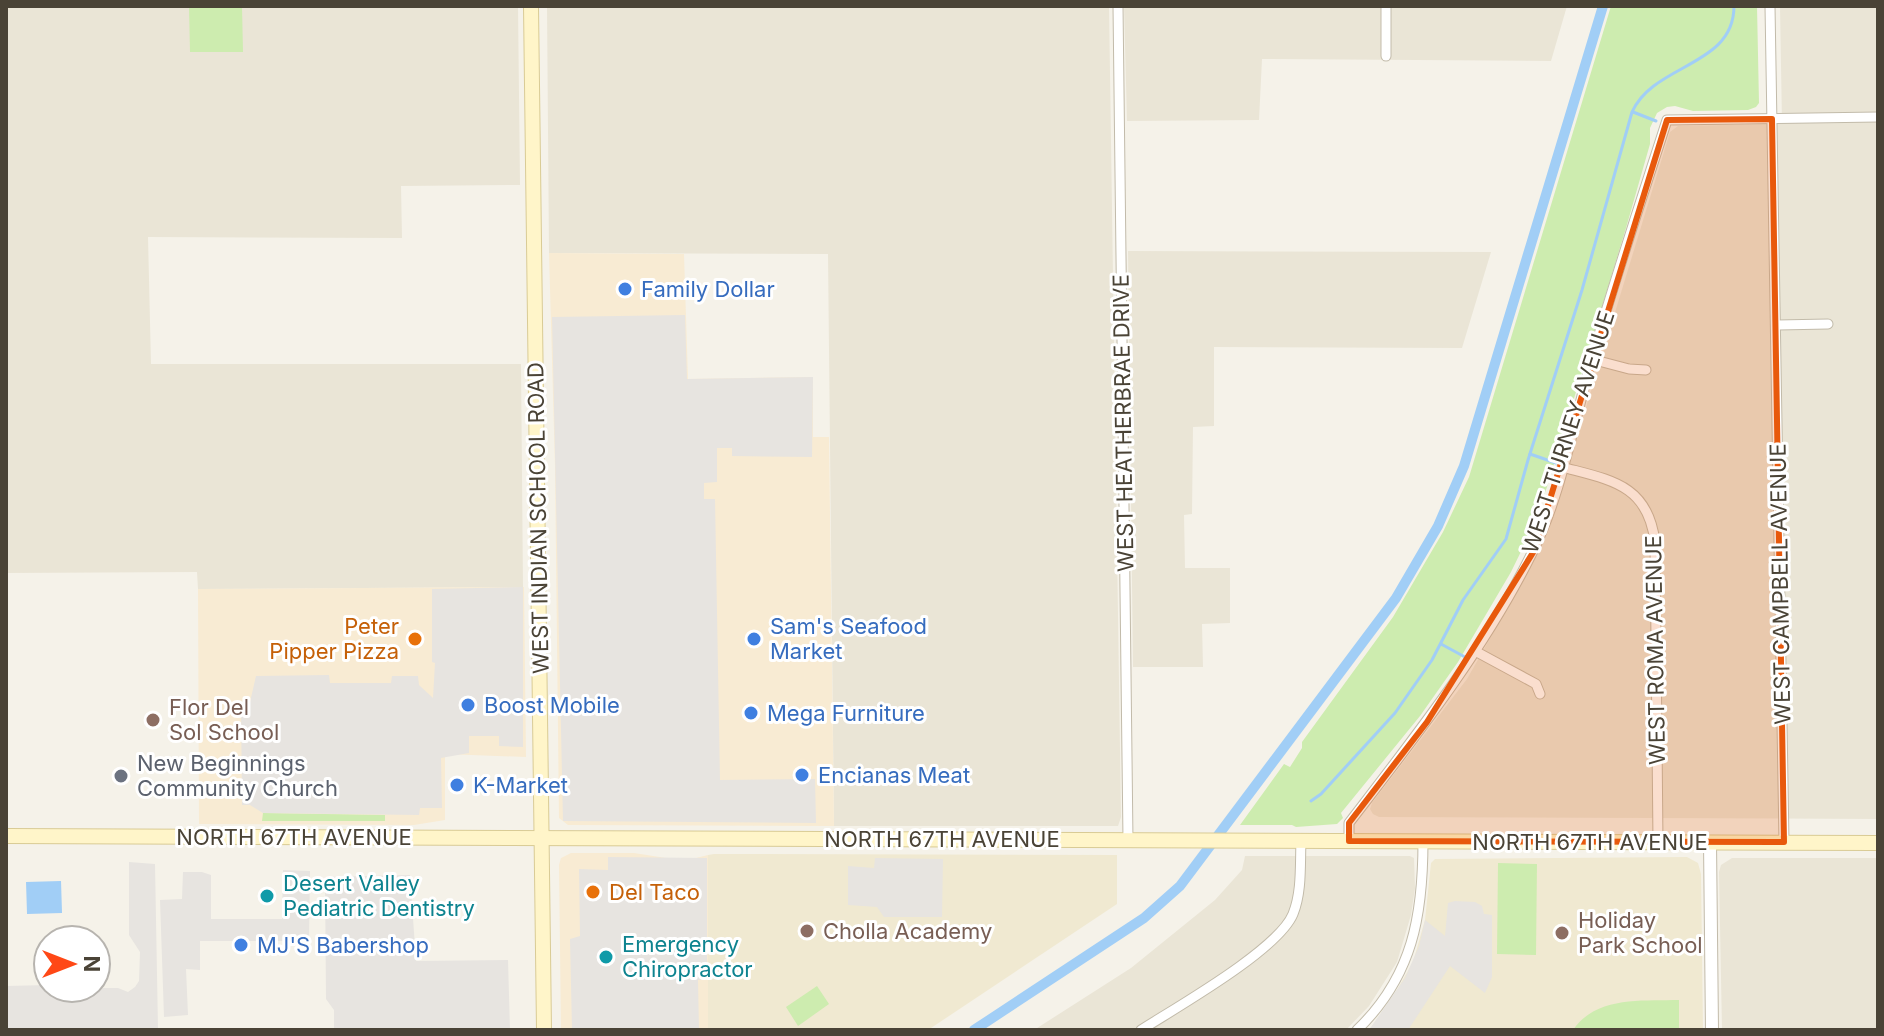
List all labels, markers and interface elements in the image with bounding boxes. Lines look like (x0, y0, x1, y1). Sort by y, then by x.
street label: WEST HEATHERBRAE DRIVE (1107, 274, 1139, 572)
place label: Family Dollar (641, 276, 775, 302)
marker: Family Dollar (616, 280, 634, 298)
street label: WEST TURNEY AVENUE (1516, 308, 1620, 556)
street label: WEST INDIAN SCHOOL ROAD (522, 362, 554, 674)
street label: WEST CAMPBELL AVENUE (1765, 443, 1795, 725)
street label: WEST ROMA AVENUE (1640, 535, 1670, 765)
place label: Peter Pipper Pizza (269, 613, 399, 664)
place label: Sam's Seafood Market (770, 613, 927, 664)
marker: Peter Pipper Pizza (406, 630, 424, 648)
marker: Sam's Seafood Market (745, 630, 763, 648)
place label: Boost Mobile (484, 692, 620, 718)
place label: Flor Del Sol School (169, 694, 279, 745)
marker: Boost Mobile (459, 696, 477, 714)
place label: Mega Furniture (767, 700, 925, 726)
marker: Mega Furniture (742, 704, 760, 722)
marker: Flor Del Sol School (144, 711, 162, 729)
place label: New Beginnings Community Church (137, 750, 338, 801)
place label: Encianas Meat (818, 762, 970, 788)
marker: Encianas Meat (793, 766, 811, 784)
marker: New Beginnings Community Church (112, 767, 130, 785)
place label: K-Market (473, 772, 568, 798)
marker: K-Market (448, 776, 466, 794)
street label: NORTH 67TH AVENUE (176, 824, 412, 850)
street label: NORTH 67TH AVENUE (824, 826, 1060, 852)
street label: NORTH 67TH AVENUE (1472, 829, 1708, 855)
place label: Desert Valley Pediatric Dentistry (283, 870, 475, 921)
place label: Del Taco (609, 879, 700, 905)
marker: Del Taco (584, 883, 602, 901)
marker: Desert Valley Pediatric Dentistry (258, 887, 276, 905)
place label: Holiday Park School (1578, 907, 1703, 958)
place label: Cholla Academy (823, 918, 992, 944)
marker: Cholla Academy (798, 922, 816, 940)
north arrow (32, 924, 112, 1004)
marker: Holiday Park School (1553, 924, 1571, 942)
place label: Emergency Chiropractor (622, 931, 753, 982)
place label: MJ'S Babershop (257, 932, 429, 958)
marker: MJ'S Babershop (232, 936, 250, 954)
marker: Emergency Chiropractor (597, 948, 615, 966)
text: N (79, 956, 105, 972)

